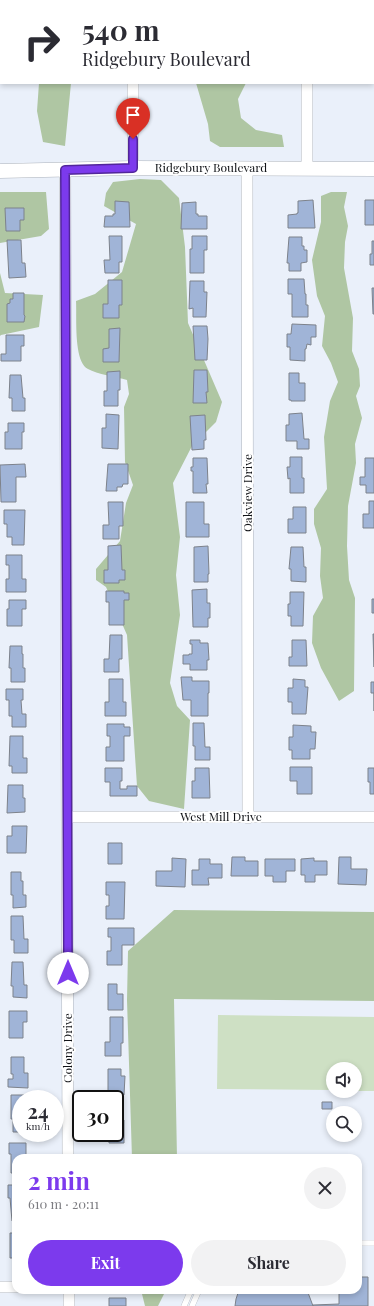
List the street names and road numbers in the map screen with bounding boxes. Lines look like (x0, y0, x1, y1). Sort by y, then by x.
street label: Ridgebury Boulevard (155, 159, 267, 175)
street label: Oakview Drive (239, 454, 255, 532)
street label: West Mill Drive (179, 808, 262, 824)
street label: Colony Drive (59, 1013, 75, 1083)

